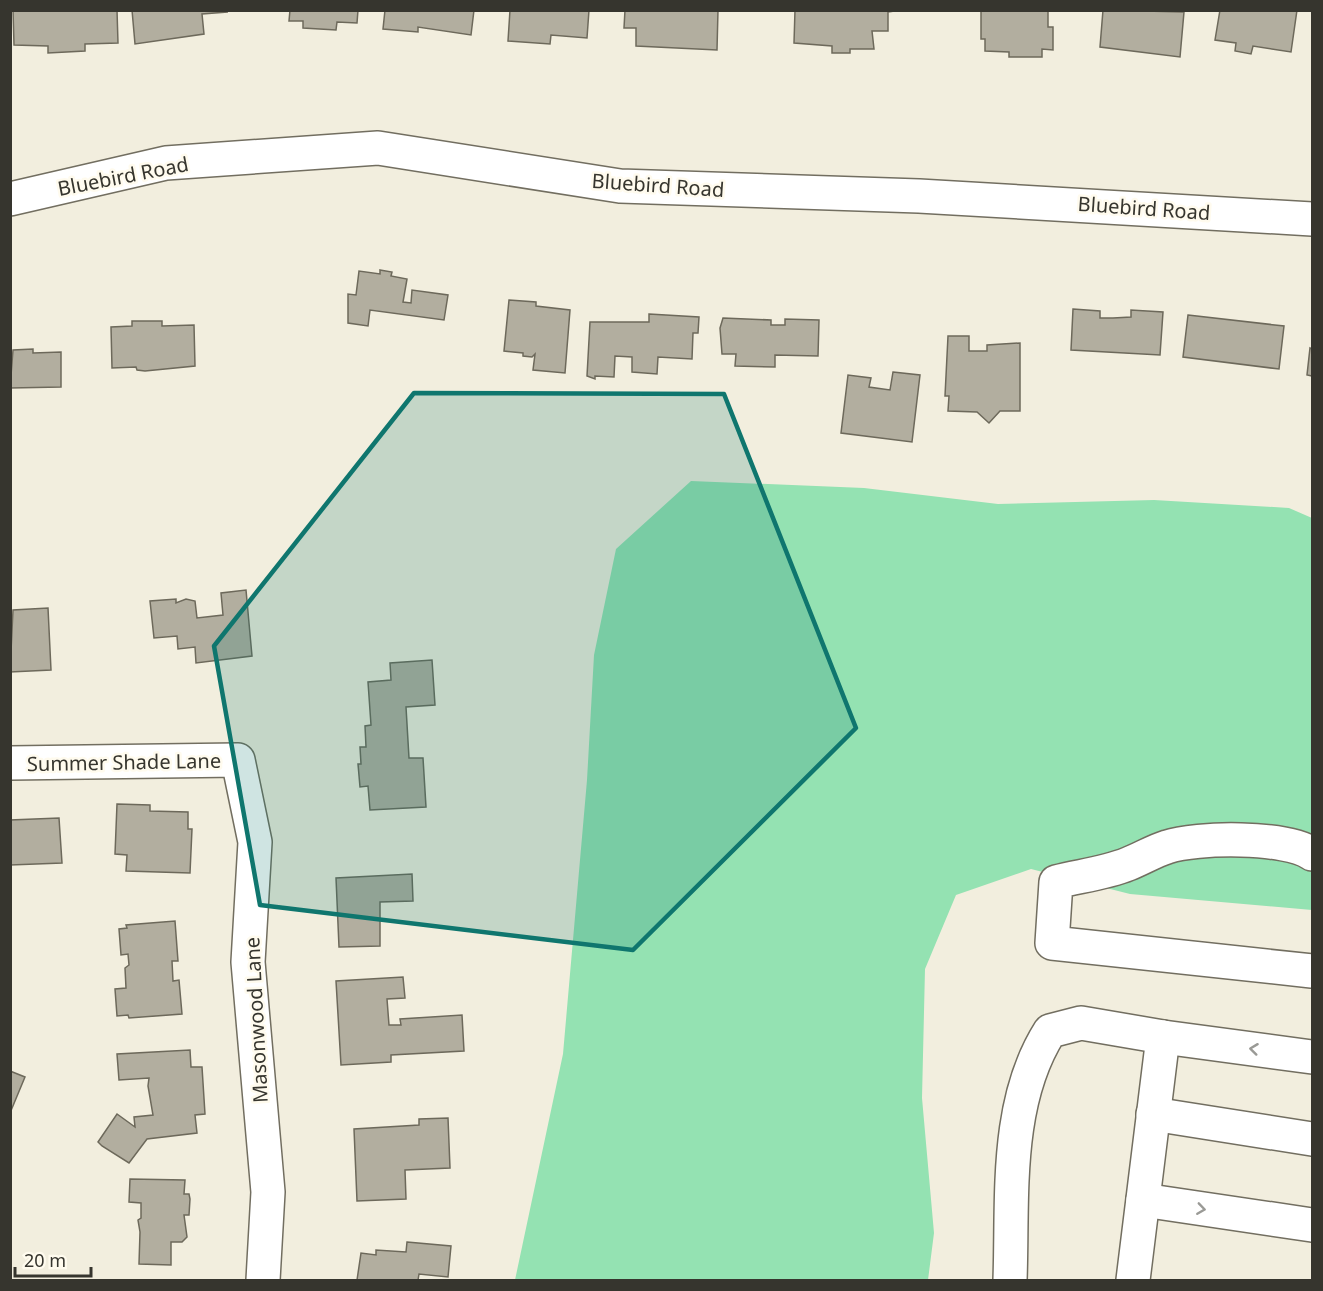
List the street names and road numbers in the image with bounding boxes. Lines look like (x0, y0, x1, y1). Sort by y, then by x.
street label: Bluebird Road (55, 150, 191, 202)
street label: Bluebird Road (591, 167, 725, 203)
street label: Bluebird Road (1077, 190, 1211, 226)
street label: Summer Shade Lane (27, 747, 221, 777)
street label: Masonwood Lane (238, 936, 274, 1104)

